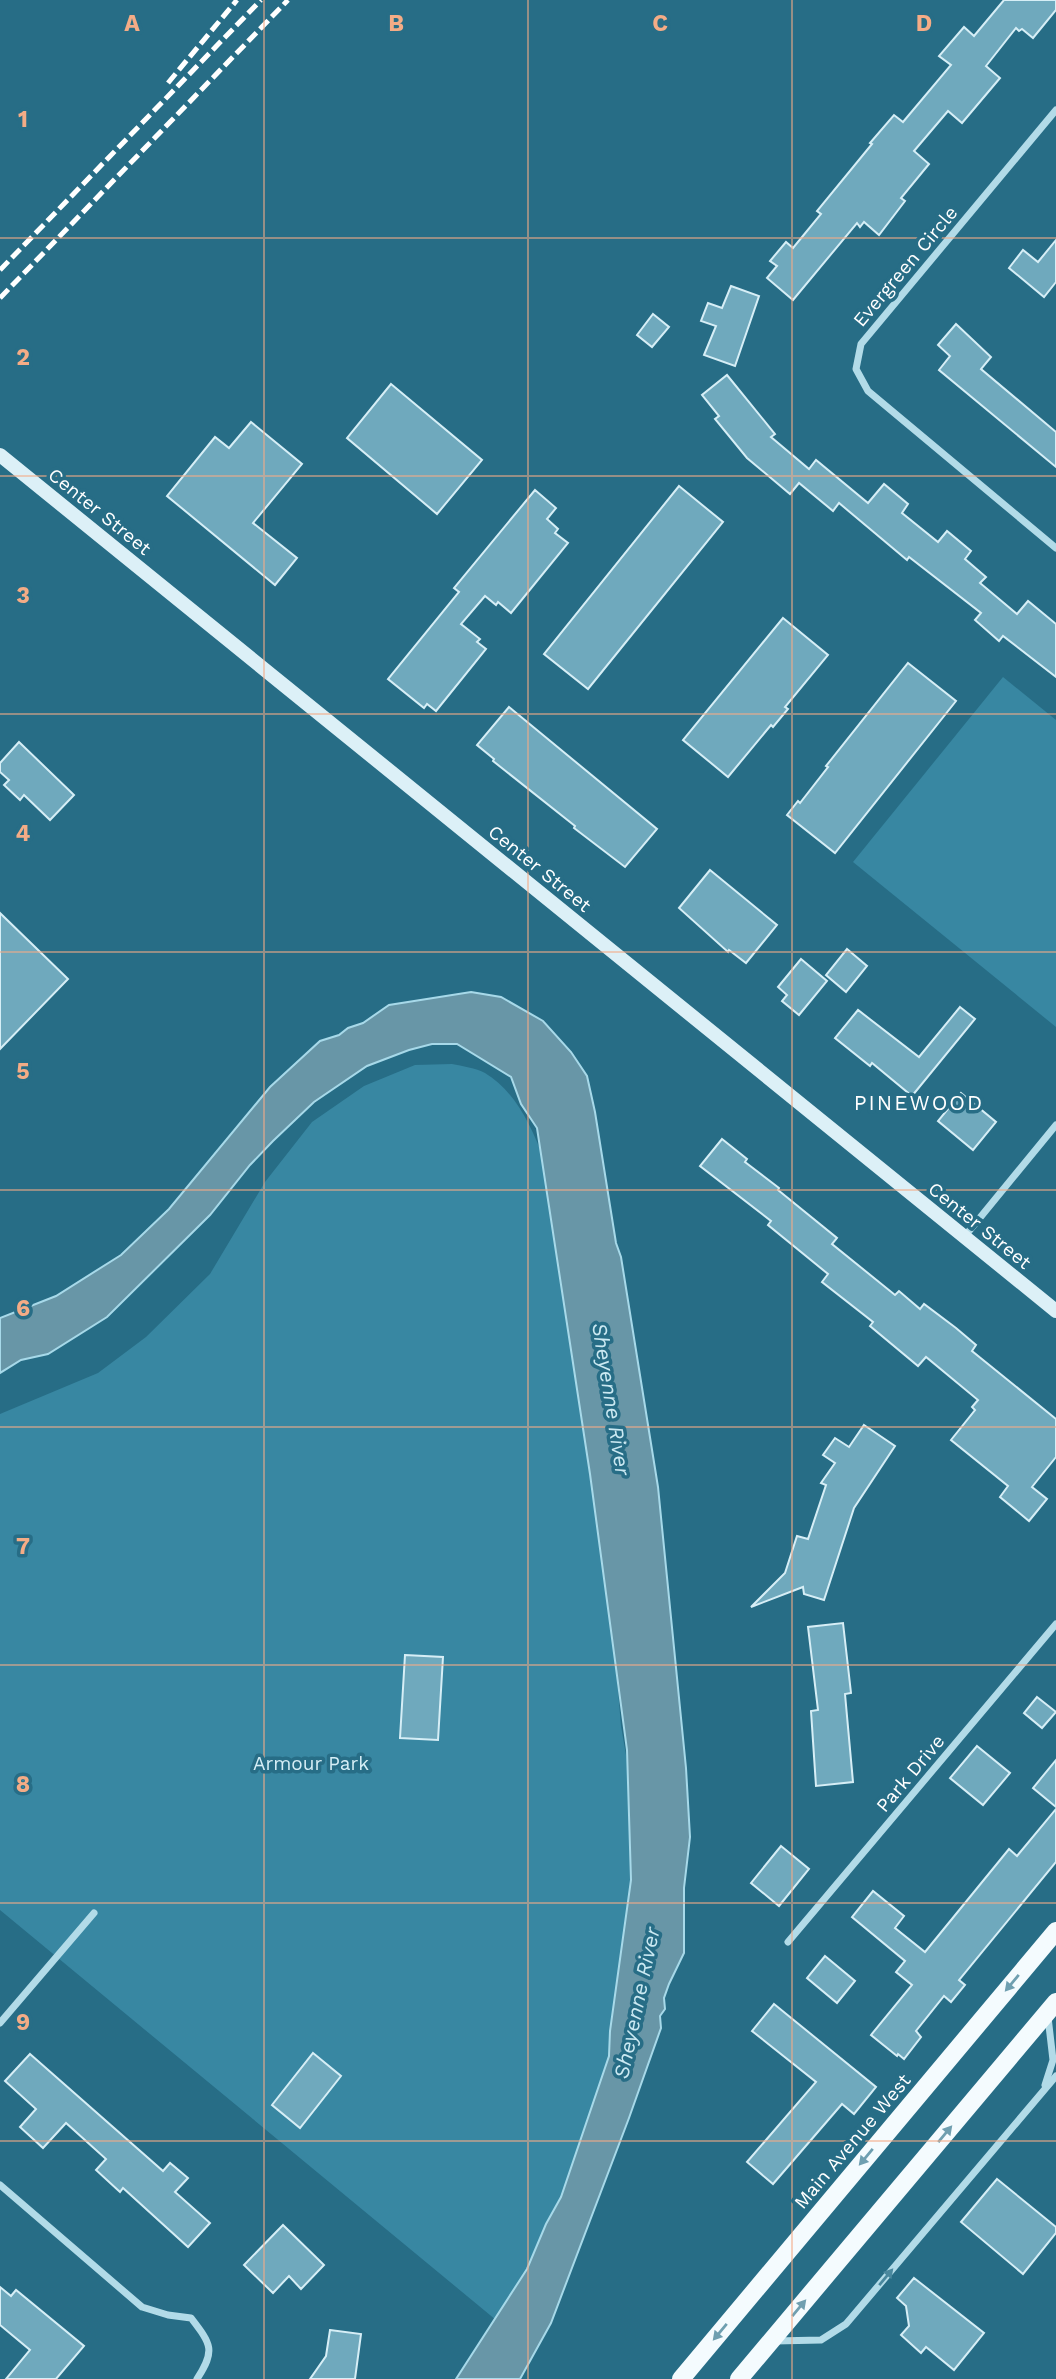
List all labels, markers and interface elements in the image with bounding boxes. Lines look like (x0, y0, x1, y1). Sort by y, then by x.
text: A (124, 10, 140, 37)
text: B (388, 10, 404, 37)
text: C (652, 10, 668, 37)
text: D (916, 10, 932, 37)
text: 1 (18, 106, 28, 133)
street label: Evergreen Circle (848, 201, 963, 331)
text: 2 (16, 344, 30, 371)
street label: Center Street (44, 463, 156, 560)
text: 3 (16, 582, 30, 609)
text: 4 (16, 820, 31, 847)
street label: Center Street (484, 820, 596, 917)
text: 5 (16, 1058, 30, 1085)
district label: PINEWOOD (854, 1090, 984, 1115)
street label: Center Street (924, 1177, 1036, 1274)
text: 6 (16, 1295, 30, 1322)
water label: Sheyenne River (587, 1321, 636, 1478)
text: 7 (16, 1533, 30, 1560)
street label: Park Drive (871, 1730, 949, 1817)
park label: Armour Park (253, 1752, 369, 1775)
text: 8 (16, 1771, 30, 1798)
water label: Sheyenne River (608, 1924, 665, 2081)
one-way arrow (1005, 1975, 1020, 1992)
text: 9 (16, 2009, 30, 2036)
street label: Main Avenue West (789, 2069, 916, 2214)
one-way arrow (937, 2125, 952, 2142)
one-way arrow (859, 2149, 874, 2166)
one-way arrow (878, 2268, 893, 2285)
one-way arrow (791, 2299, 806, 2316)
one-way arrow (713, 2324, 728, 2341)

